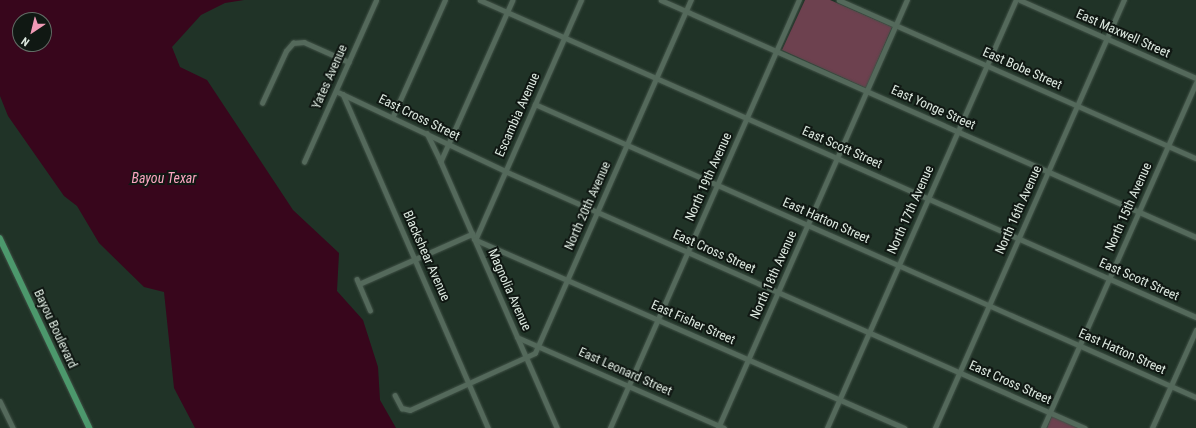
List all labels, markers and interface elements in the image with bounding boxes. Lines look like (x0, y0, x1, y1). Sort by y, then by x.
street label: East Maxwell Street (1074, 6, 1172, 62)
north arrow (12, 12, 52, 52)
text: N (19, 34, 32, 49)
street label: Yates Avenue (309, 42, 351, 112)
street label: East Bobe Street (980, 45, 1064, 93)
street label: Escambia Avenue (492, 71, 544, 159)
street label: East Yonge Street (888, 82, 978, 134)
street label: East Cross Street (376, 92, 462, 144)
street label: East Scott Street (800, 123, 884, 173)
street label: North 19th Avenue (682, 130, 736, 224)
street label: North 20th Avenue (561, 159, 615, 253)
street label: North 15th Avenue (1102, 160, 1156, 254)
street label: North 17th Avenue (884, 163, 938, 257)
street label: North 16th Avenue (992, 163, 1046, 257)
water label: Bayou Texar (131, 170, 197, 186)
street label: East Hatton Street (780, 195, 872, 247)
street label: Blackshear Avenue (399, 208, 453, 304)
street label: East Cross Street (670, 227, 758, 277)
street label: North 18th Avenue (747, 228, 801, 322)
street label: Magnolia Avenue (484, 247, 534, 333)
street label: East Scott Street (1097, 255, 1181, 305)
street label: Bayou Boulevard (30, 287, 80, 371)
street label: East Fisher Street (649, 297, 737, 349)
street label: East Hatton Street (1076, 326, 1168, 378)
street label: East Leonard Street (576, 344, 674, 400)
street label: East Cross Street (966, 358, 1054, 408)

